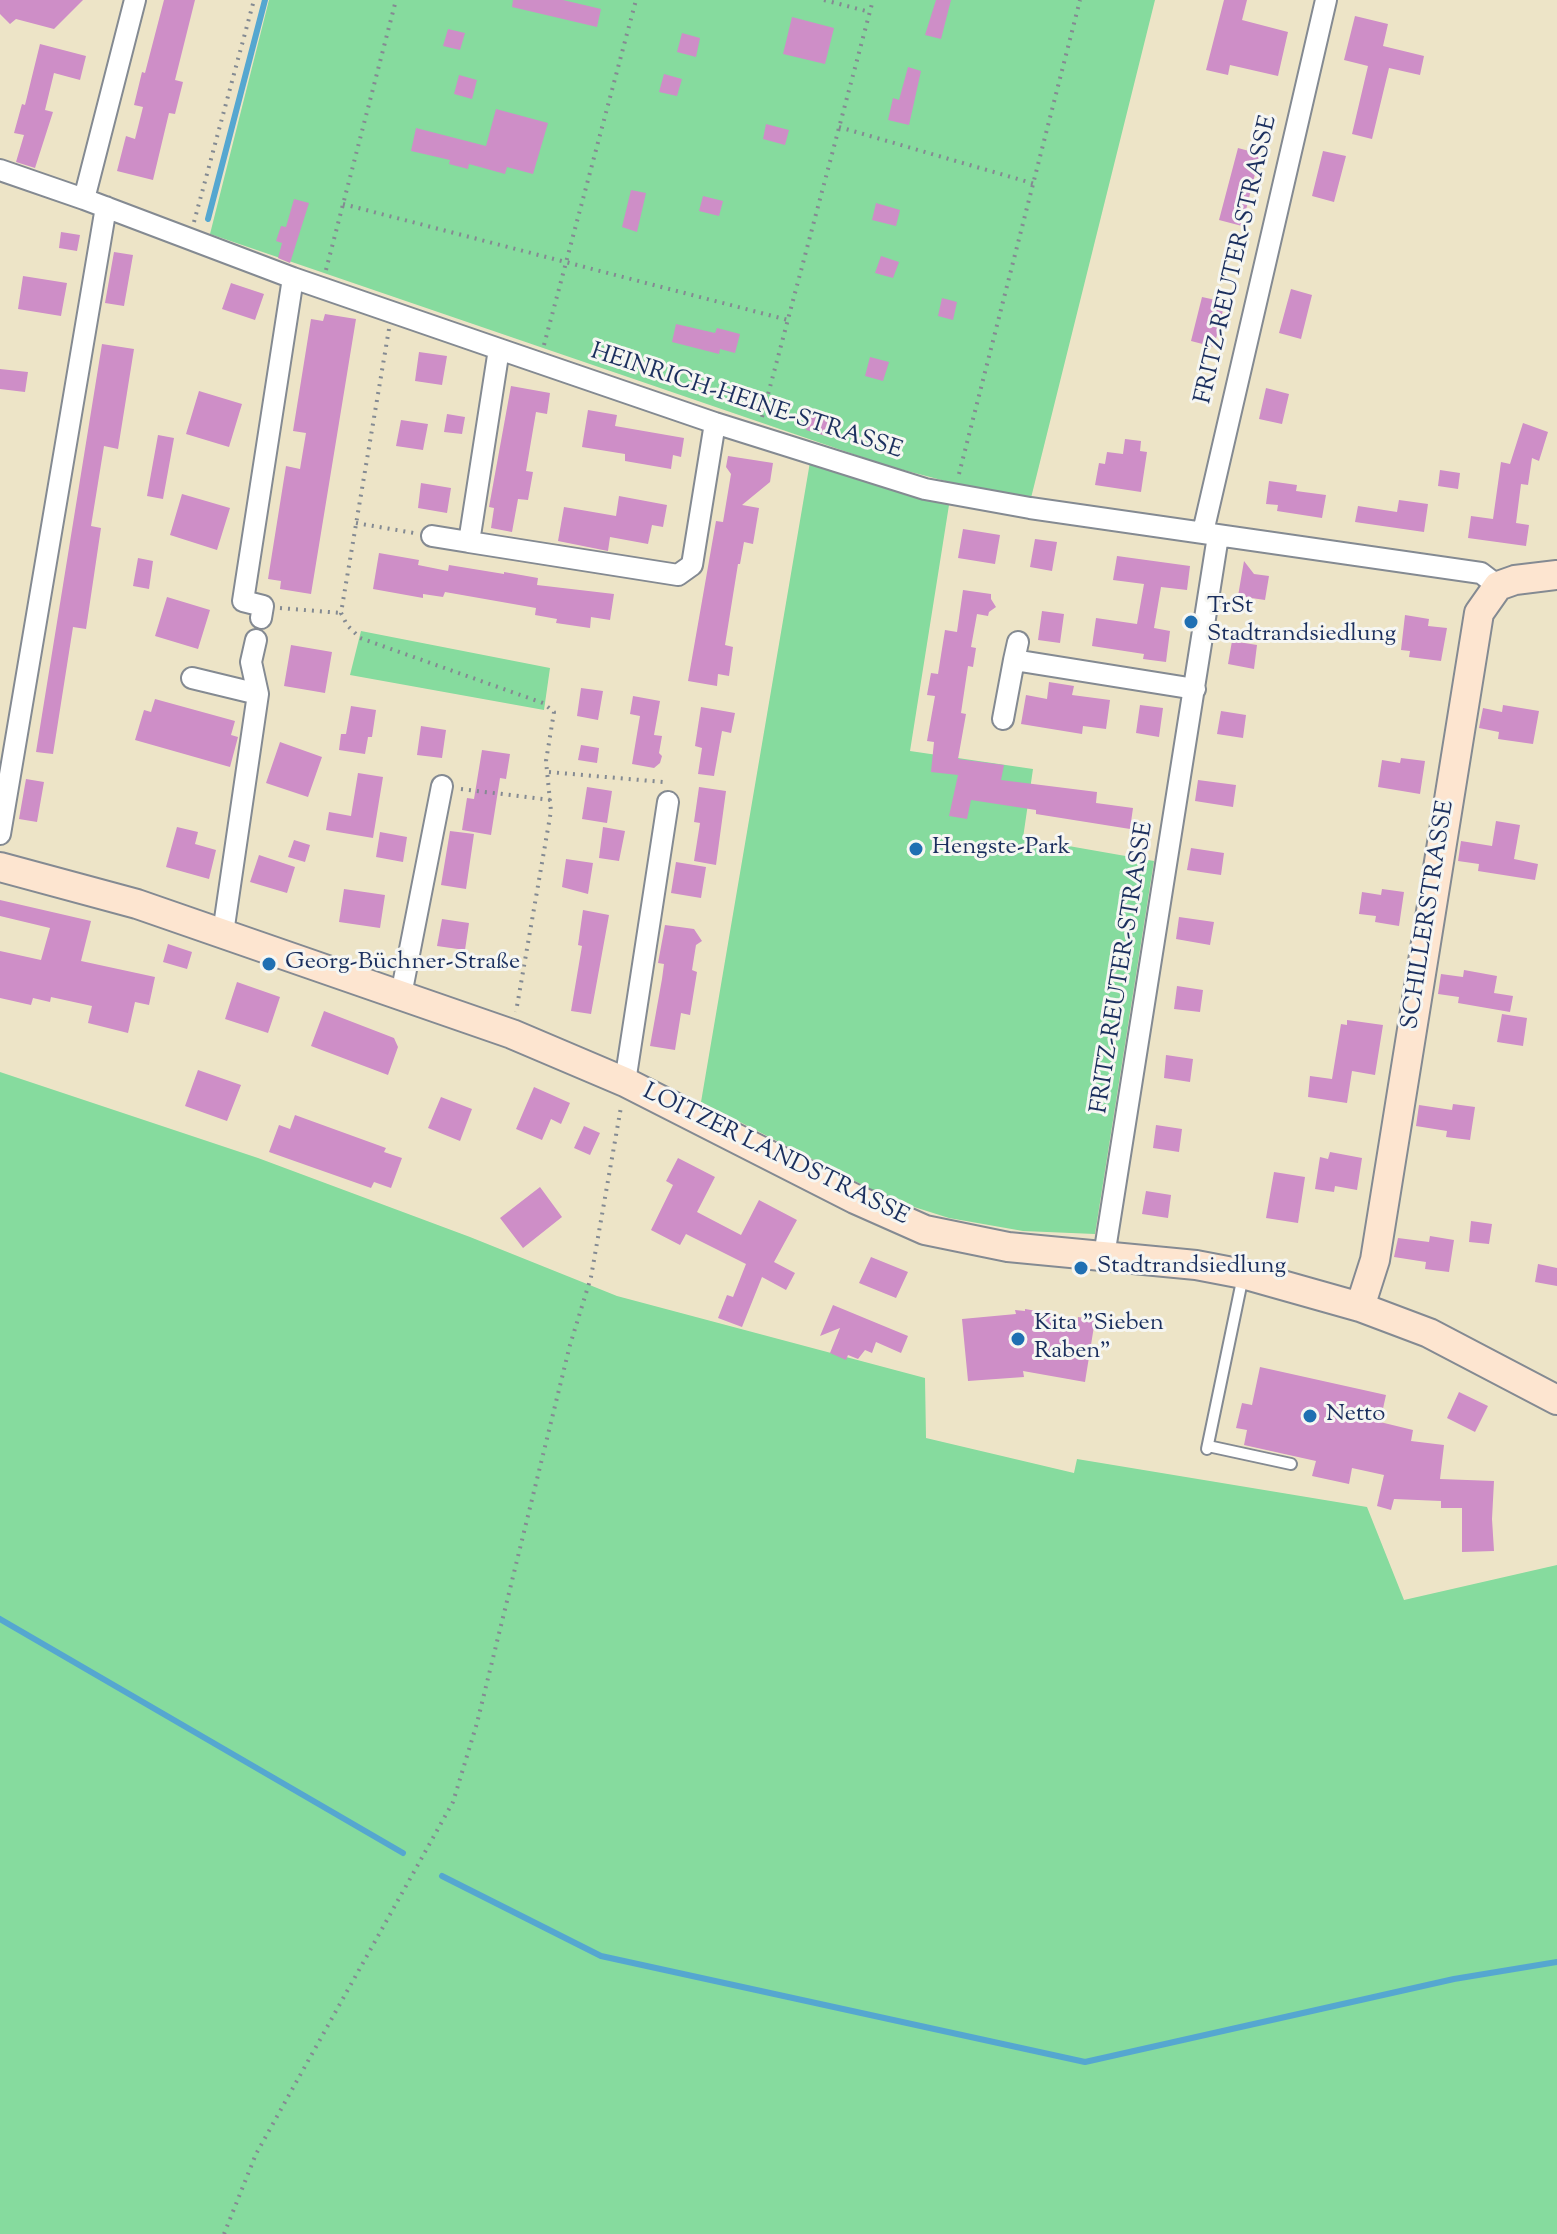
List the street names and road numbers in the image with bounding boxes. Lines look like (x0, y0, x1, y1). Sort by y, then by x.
street label: FRITZ-REUTER-STRASSE (1191, 113, 1285, 407)
street label: HEINRICH-HEINE-STRASSE (587, 339, 905, 467)
street label: SCHILLERSTRASSE (1398, 798, 1462, 1032)
street label: FRITZ-REUTER-STRASSE (1087, 820, 1161, 1116)
street label: LOITZER LANDSTRASSE (637, 1079, 913, 1233)

